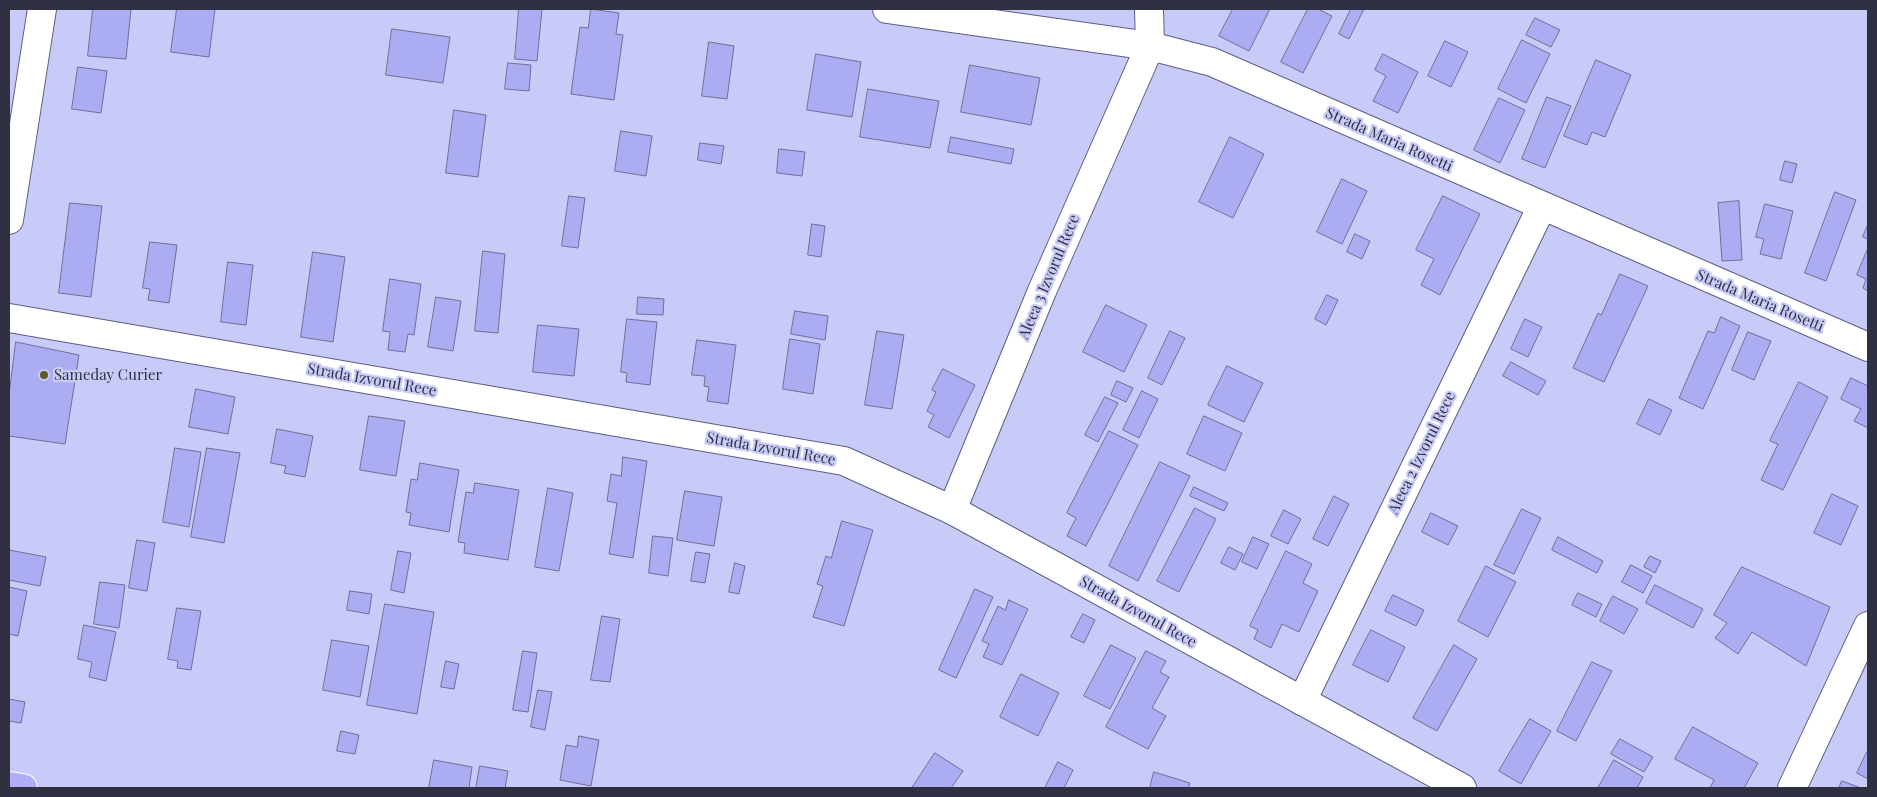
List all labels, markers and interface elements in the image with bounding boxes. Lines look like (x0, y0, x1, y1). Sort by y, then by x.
street label: Strada Maria Rosetti (1323, 104, 1455, 176)
street label: Aleea 3 Izvorul Rece (1015, 212, 1083, 342)
street label: Strada Maria Rosetti (1693, 266, 1827, 336)
street label: Strada Izvorul Rece (306, 360, 438, 400)
place label: Sameday Curier (54, 366, 162, 384)
marker: Sameday Curier (38, 369, 50, 381)
street label: Aleea 2 Izvorul Rece (1385, 389, 1459, 517)
street label: Strada Izvorul Rece (705, 429, 837, 469)
street label: Strada Izvorul Rece (1076, 572, 1200, 652)

